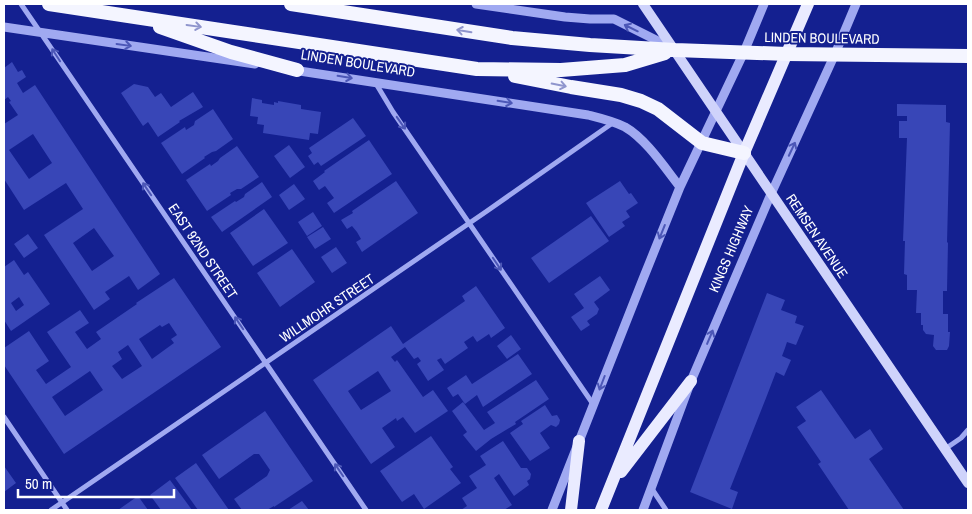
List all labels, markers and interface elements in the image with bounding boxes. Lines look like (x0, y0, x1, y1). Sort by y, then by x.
one-way arrow (186, 21, 202, 31)
one-way arrow (624, 23, 639, 32)
one-way arrow (456, 25, 472, 35)
street label: LINDEN BOULEVARD (764, 28, 880, 48)
one-way arrow (116, 40, 132, 50)
street label: LINDEN BOULEVARD (300, 45, 416, 81)
one-way arrow (50, 48, 60, 62)
one-way arrow (337, 73, 353, 83)
one-way arrow (551, 80, 567, 90)
one-way arrow (497, 97, 513, 107)
one-way arrow (396, 116, 406, 130)
one-way arrow (787, 142, 797, 157)
one-way arrow (142, 182, 152, 196)
street label: REMSEN AVENUE (782, 190, 852, 282)
street label: EAST 92ND STREET (165, 200, 241, 302)
street label: KINGS HIGHWAY (705, 203, 757, 295)
one-way arrow (657, 224, 666, 239)
one-way arrow (492, 257, 502, 271)
street label: WILLMOHR STREET (276, 270, 378, 346)
one-way arrow (233, 317, 243, 331)
one-way arrow (706, 330, 716, 345)
one-way arrow (597, 375, 606, 390)
one-way arrow (334, 463, 344, 477)
scale bar (18, 466, 174, 498)
text: 50 m (25, 473, 52, 494)

